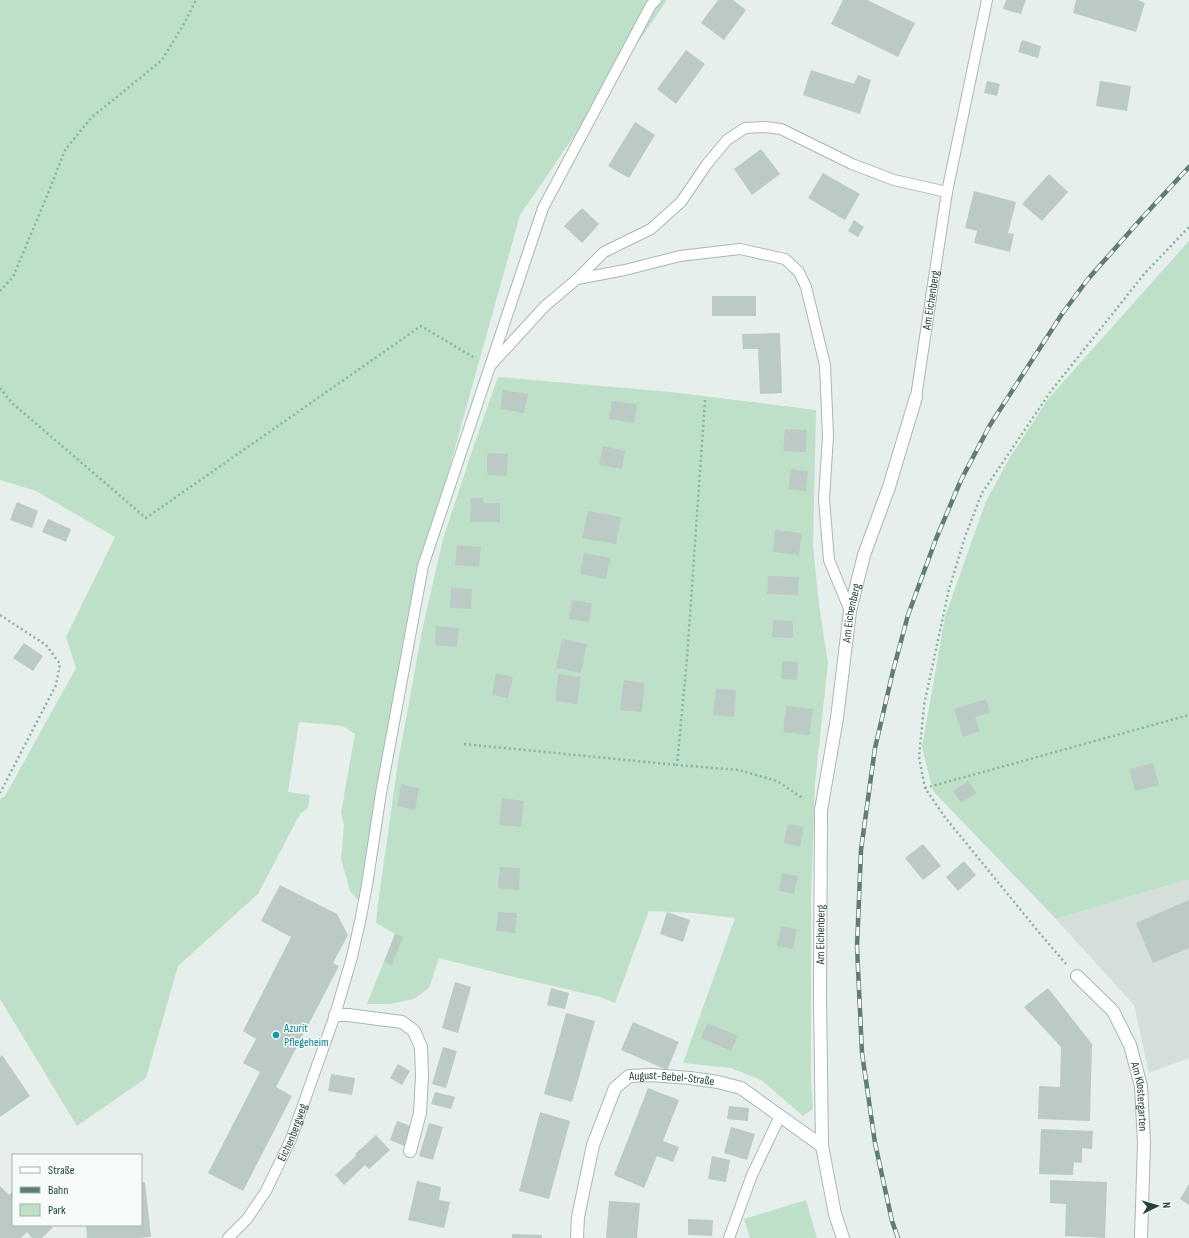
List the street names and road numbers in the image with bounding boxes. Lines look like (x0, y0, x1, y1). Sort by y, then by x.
street label: Am Eichenberg (919, 269, 943, 332)
street label: Am Eichenberg (839, 582, 864, 644)
street label: Am Eichenberg (813, 904, 828, 966)
street label: Am Klostergarten (1127, 1059, 1151, 1132)
street label: August-Bebel-Straße (628, 1067, 715, 1089)
street label: Eichenbergweg (274, 1101, 311, 1164)

